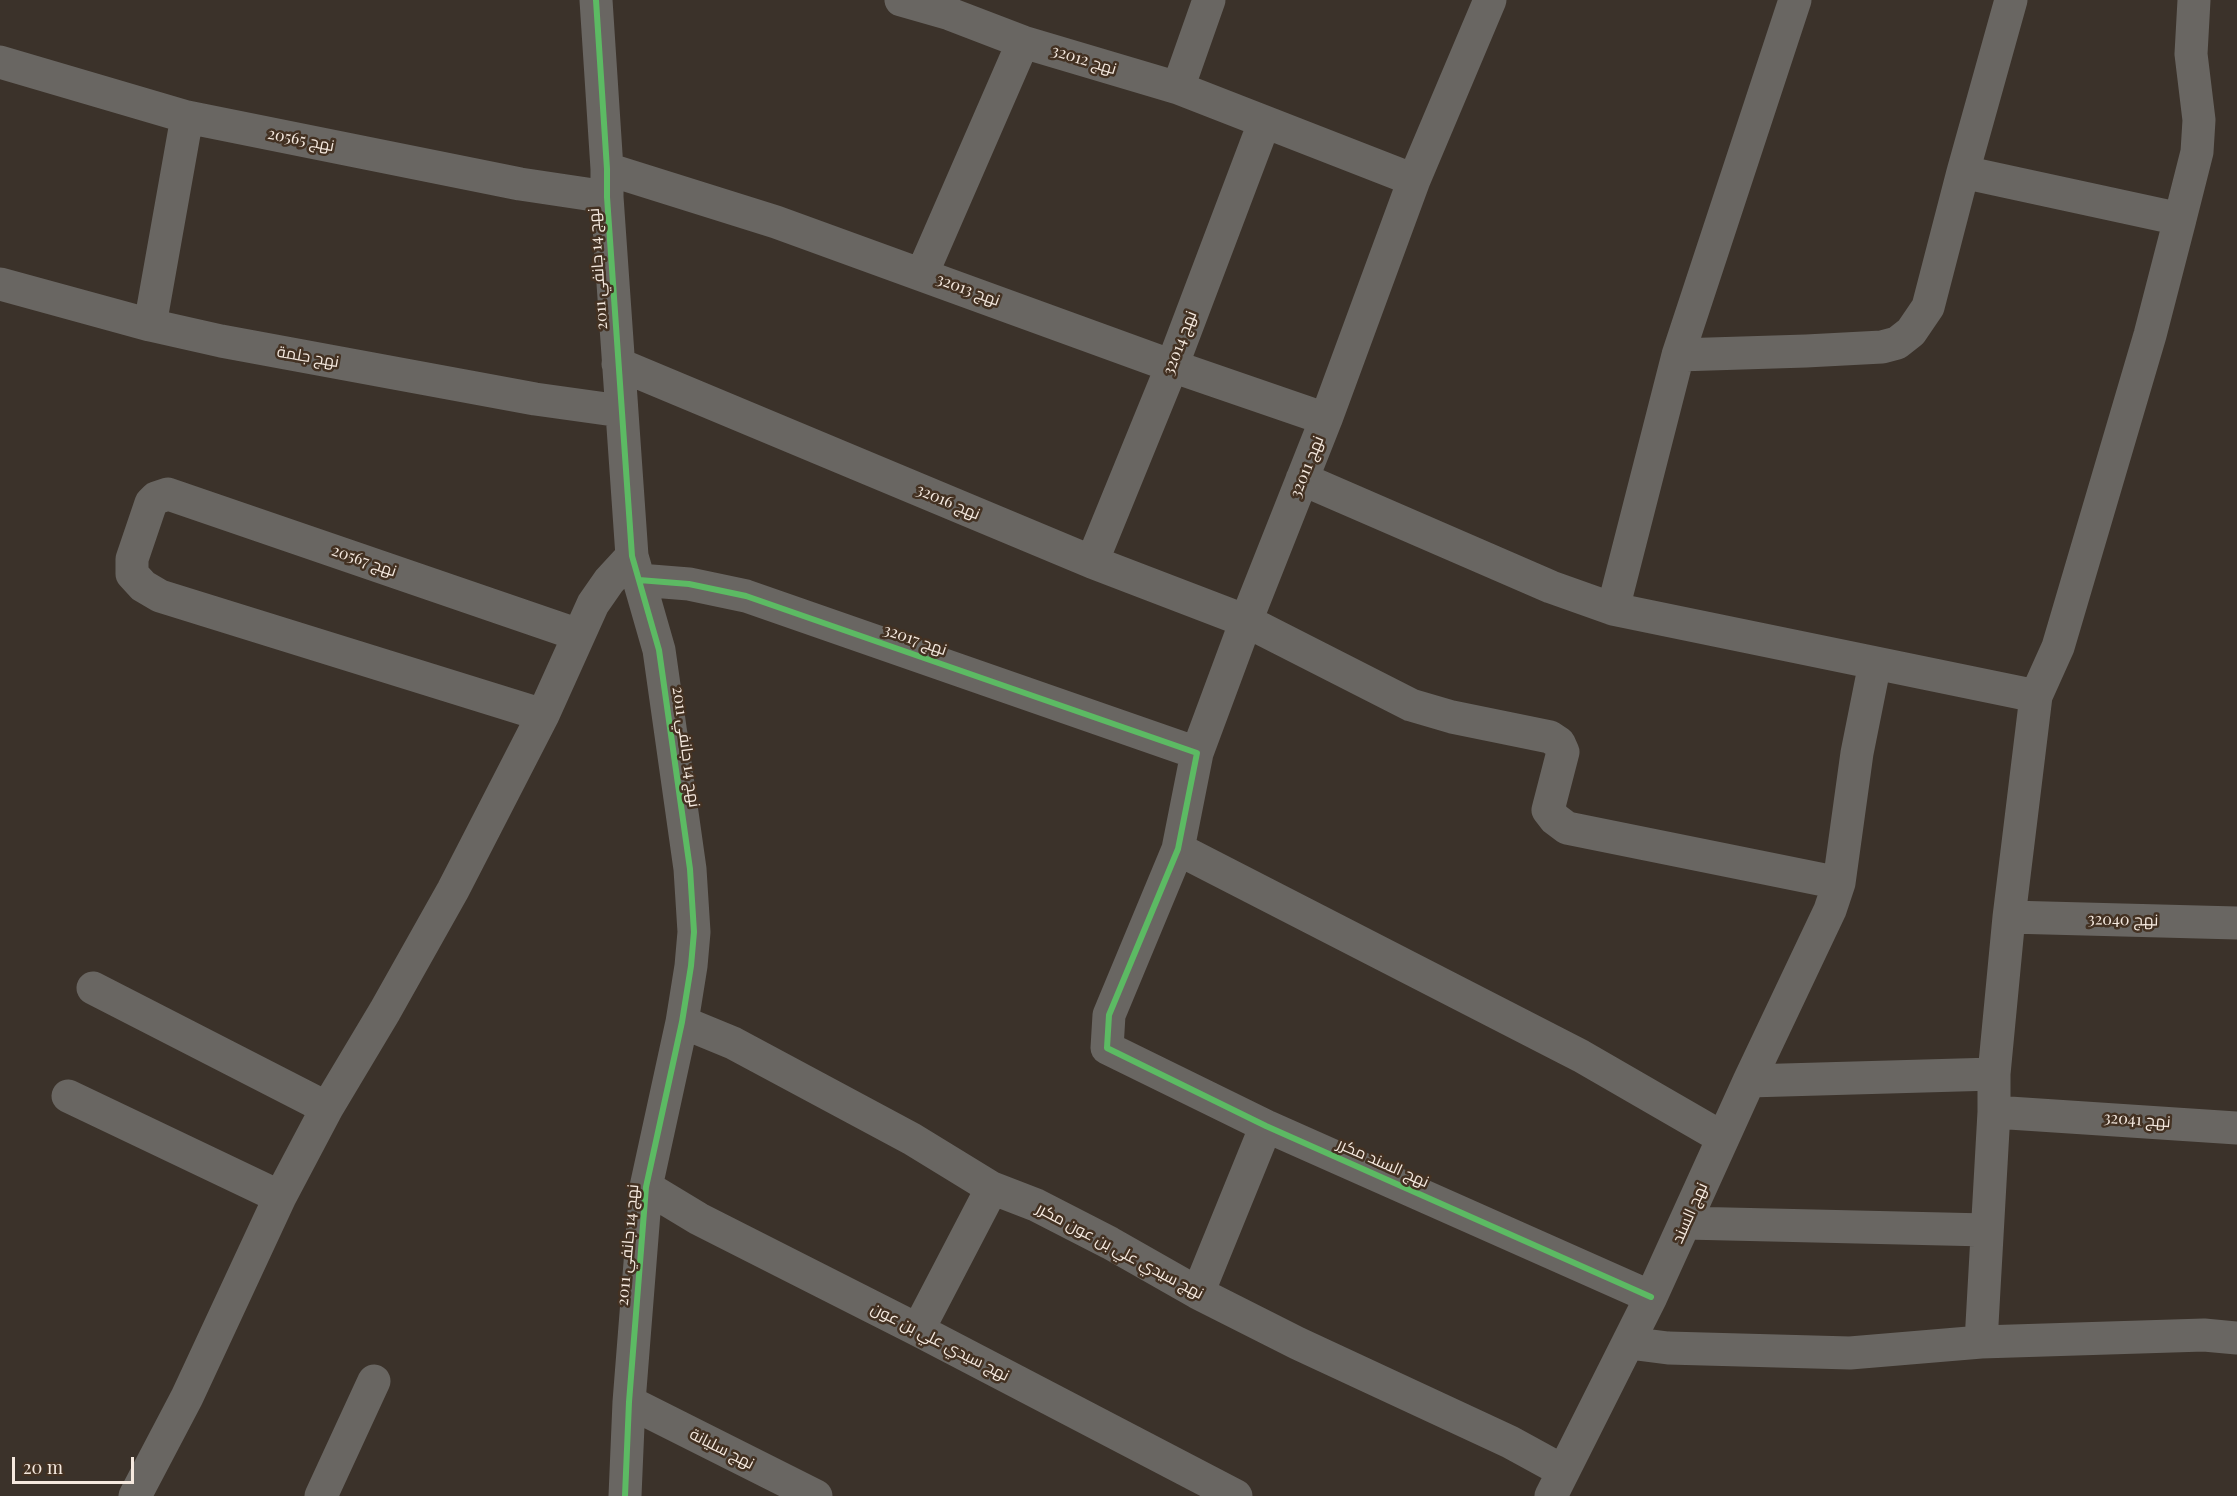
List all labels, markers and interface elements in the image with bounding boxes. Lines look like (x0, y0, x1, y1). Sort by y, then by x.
street label: نهج 32012 (1049, 41, 1119, 79)
street label: نهج 20565 (266, 124, 336, 156)
street label: نهج 14 جانفي 2011 (584, 207, 612, 331)
street label: نهج 32013 (934, 270, 1002, 310)
street label: نهج 32014 (1159, 308, 1201, 378)
street label: نهج جلمة (275, 342, 341, 372)
street label: نهج 32011 (1286, 433, 1328, 501)
street label: نهج 32016 (913, 480, 983, 524)
street label: نهج 20567 (329, 541, 399, 581)
street label: نهج 32017 (881, 620, 949, 660)
street label: نهج 14 جانفي 2011 (668, 685, 704, 809)
street label: نهج 32040 (2087, 910, 2159, 930)
street label: نهج 32041 (2103, 1108, 2171, 1132)
street label: نهج السند مكرر (1334, 1134, 1432, 1192)
street label: نهج السند (1668, 1180, 1712, 1246)
street label: نهج 14 جانفي 2011 (613, 1183, 643, 1307)
street label: نهج سيدي علي بن عون مكرر (1033, 1199, 1207, 1303)
street label: نهج سيدي علي بن عون (868, 1299, 1012, 1385)
street label: نهج سليانة (686, 1425, 758, 1473)
scale bar (15, 1445, 136, 1483)
text: 20 m (23, 1455, 63, 1479)

